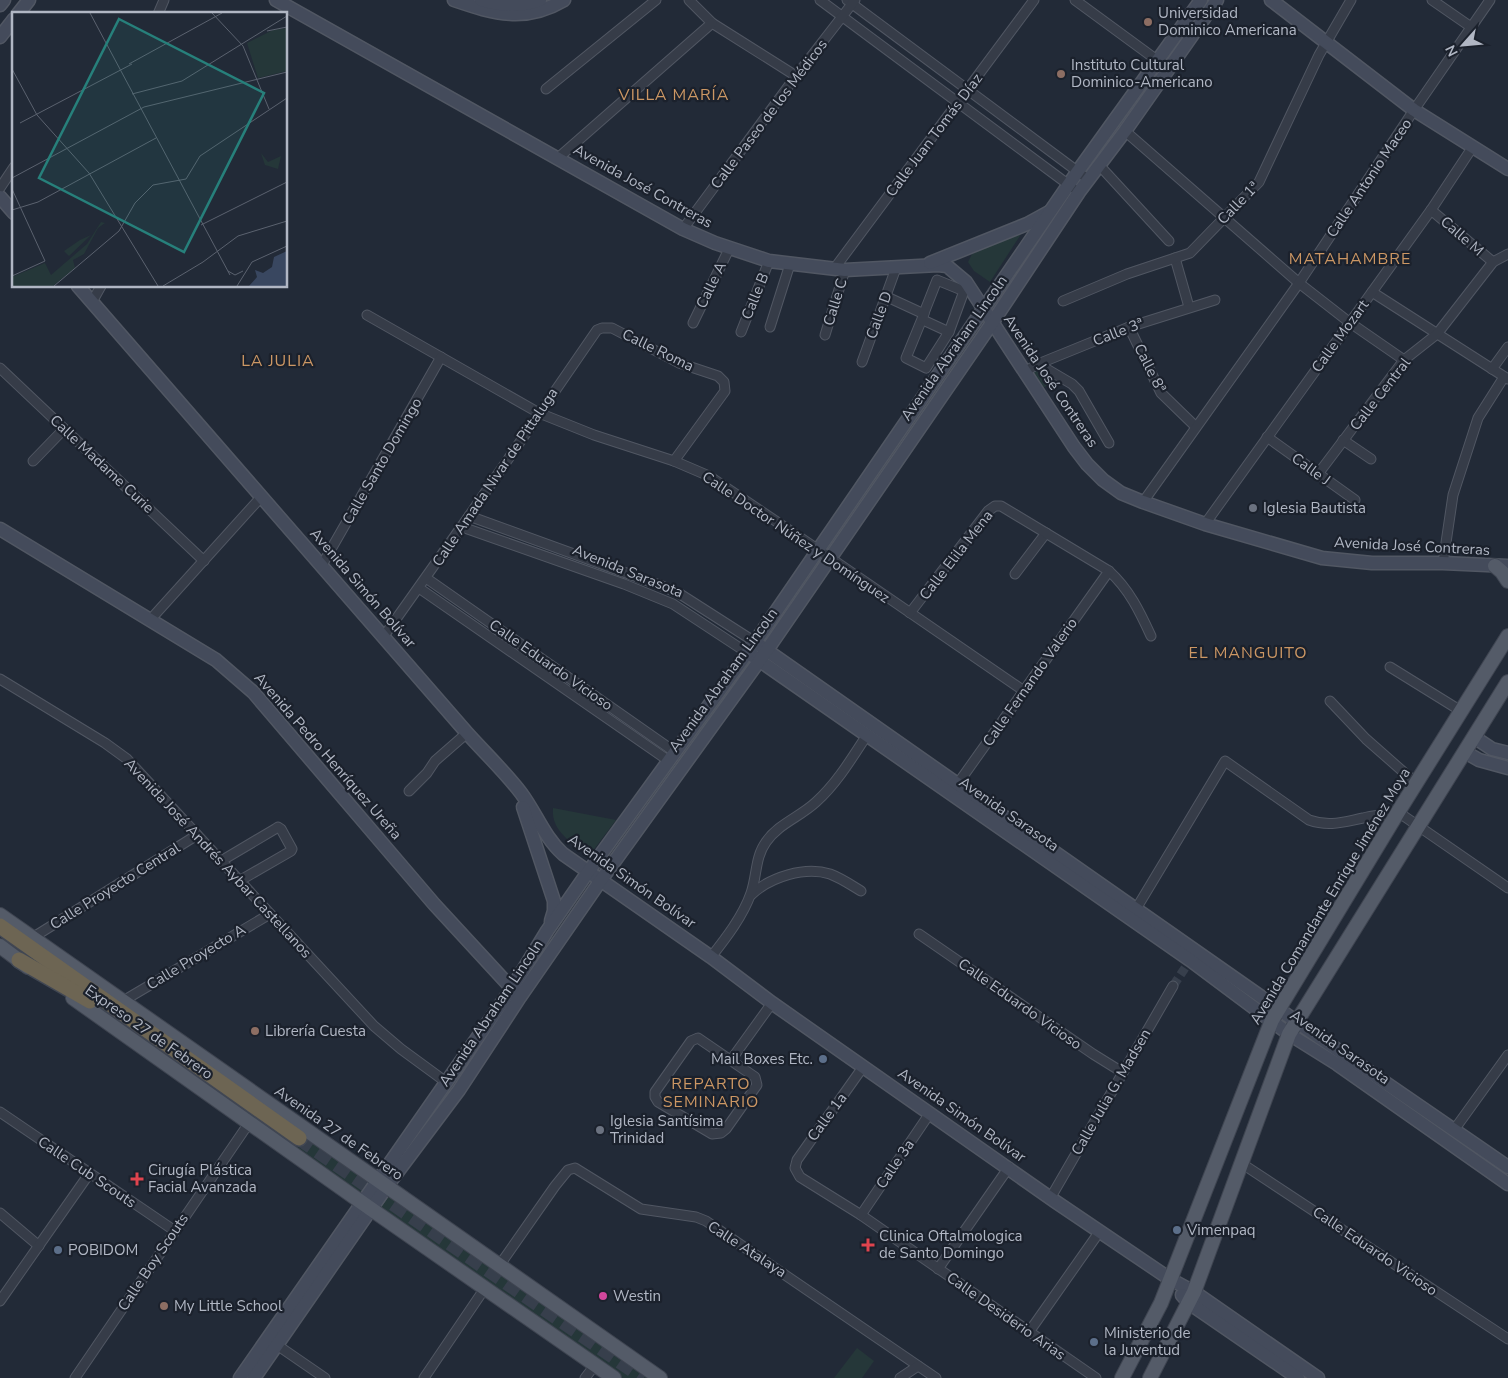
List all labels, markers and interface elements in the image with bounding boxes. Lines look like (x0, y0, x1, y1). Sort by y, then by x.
place label: Universidad Dominico Americana (1158, 3, 1297, 40)
inset map (12, 12, 288, 288)
marker: Universidad Dominico Americana (1142, 16, 1154, 28)
north arrow (1438, 20, 1488, 70)
street label: Calle Paseo de los Médicos (706, 35, 832, 193)
text: N (1441, 42, 1463, 60)
place label: Instituto Cultural Dominico-Americano (1071, 55, 1213, 92)
marker: Instituto Cultural Dominico-Americano (1055, 68, 1067, 80)
street label: Calle Juan Tomás Díaz (881, 69, 987, 201)
district label: VILLA MARÍA (618, 84, 729, 106)
street label: Calle Antonio Maceo (1322, 115, 1416, 241)
street label: Avenida José Contreras (570, 139, 716, 233)
street label: Calle 1ª (1213, 177, 1263, 229)
street label: Calle M (1436, 212, 1488, 260)
district label: MATAHAMBRE (1289, 248, 1411, 270)
street label: Calle A (691, 258, 731, 312)
street label: Calle B (737, 270, 773, 322)
street label: Avenida Abraham Lincoln (896, 271, 1012, 425)
street label: Calle C (818, 276, 852, 328)
street label: Calle D (861, 288, 897, 342)
street label: Calle Mozart (1307, 295, 1374, 376)
street label: Avenida José Contreras (999, 311, 1103, 451)
street label: Calle 3ª (1090, 313, 1146, 351)
street label: Calle Roma (619, 324, 697, 376)
street label: Calle 8ª (1129, 340, 1171, 396)
district label: LA JULIA (241, 350, 315, 372)
street label: Calle Central (1345, 353, 1415, 435)
street label: Calle Amada Nivar de Pittaluga (428, 384, 562, 570)
street label: Calle Santo Domingo (338, 394, 426, 528)
street label: Calle Madame Curie (46, 410, 158, 518)
street label: Calle J (1288, 448, 1334, 490)
street label: Calle Doctor Núñez y Domínguez (698, 467, 894, 607)
place label: Iglesia Bautista (1263, 498, 1366, 518)
marker: Iglesia Bautista (1247, 502, 1259, 514)
street label: Calle Elila Mena (915, 506, 997, 604)
street label: Avenida Simón Bolívar (306, 524, 421, 652)
street label: Avenida José Contreras (1333, 532, 1491, 560)
street label: Avenida Sarasota (570, 540, 686, 602)
street label: Avenida Abraham Lincoln (664, 604, 782, 756)
street label: Calle Fernando Valerio (978, 614, 1082, 750)
street label: Calle Eduardo Vicioso (485, 615, 617, 715)
district label: EL MANGUITO (1189, 642, 1307, 664)
street label: Avenida Pedro Henríquez Ureña (250, 668, 406, 844)
street label: Avenida José Andrés Aybar Castellanos (120, 754, 316, 962)
street label: Avenida Comandante Enrique Jiménez Moya (1245, 764, 1415, 1028)
street label: Avenida Sarasota (955, 772, 1063, 856)
street label: Avenida Simón Bolívar (564, 829, 701, 933)
street label: Calle Proyecto Central (46, 837, 184, 934)
street label: Calle Proyecto A (143, 920, 249, 994)
street label: Avenida Abraham Lincoln (434, 936, 548, 1090)
street label: Calle Eduardo Vicioso (954, 954, 1086, 1054)
street label: Expreso 27 de Febrero (81, 980, 217, 1084)
street label: Avenida Sarasota (1286, 1005, 1394, 1089)
place label: Librería Cuesta (265, 1021, 366, 1041)
marker: Librería Cuesta (249, 1025, 261, 1037)
street label: Calle Julia G. Madsen (1067, 1025, 1155, 1159)
place label: Mail Boxes Etc. (711, 1049, 813, 1069)
marker: Mail Boxes Etc. (817, 1053, 829, 1065)
street label: Avenida Simón Bolívar (894, 1063, 1031, 1167)
district label: REPARTO SEMINARIO (663, 1073, 759, 1113)
street label: Avenida 27 de Febrero (271, 1081, 407, 1185)
street label: Calle 1a (803, 1089, 851, 1145)
place label: Iglesia Santísima Trinidad (610, 1111, 723, 1148)
marker: Iglesia Santísima Trinidad (594, 1124, 606, 1136)
street label: Calle Cub Scouts (34, 1132, 140, 1212)
street label: Calle 3a (871, 1135, 919, 1193)
place label: Cirugía Plástica Facial Avanzada (148, 1160, 257, 1197)
marker: Cirugía Plástica Facial Avanzada (130, 1172, 144, 1186)
street label: Calle Eduardo Vicioso (1309, 1202, 1441, 1300)
street label: Calle Boy Scouts (113, 1209, 193, 1315)
street label: Calle Atalaya (704, 1216, 790, 1282)
place label: Vimenpaq (1186, 1220, 1256, 1240)
marker: Vimenpaq (1171, 1224, 1183, 1236)
place label: Clinica Oftalmologica de Santo Domingo (879, 1226, 1022, 1263)
marker: Clinica Oftalmologica de Santo Domingo (861, 1238, 875, 1252)
place label: POBIDOM (68, 1240, 138, 1260)
marker: POBIDOM (52, 1244, 64, 1256)
street label: Calle Desiderio Arias (943, 1267, 1069, 1365)
place label: Westin (613, 1286, 661, 1306)
marker: Westin (597, 1290, 609, 1302)
place label: My Little School (174, 1296, 283, 1316)
marker: My Little School (158, 1300, 170, 1312)
place label: Ministerio de la Juventud (1104, 1323, 1190, 1360)
marker: Ministerio de la Juventud (1088, 1336, 1100, 1348)

